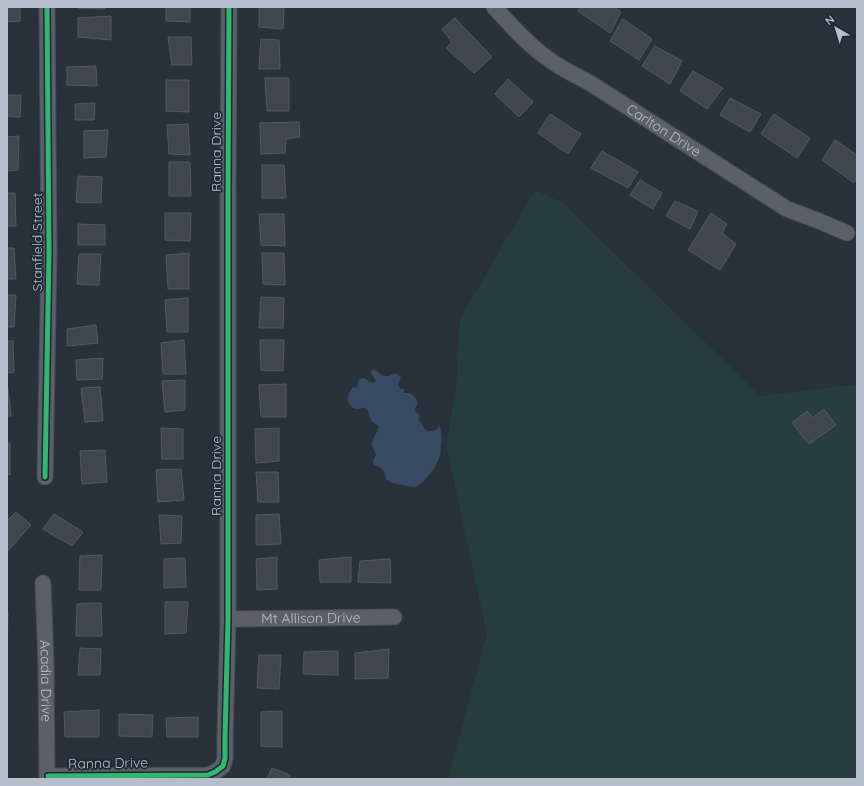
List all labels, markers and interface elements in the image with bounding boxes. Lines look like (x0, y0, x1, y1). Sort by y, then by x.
north arrow (816, 8, 856, 48)
text: N (822, 12, 837, 28)
street label: Carlton Drive (623, 100, 704, 161)
street label: Ranna Drive (207, 112, 225, 192)
street label: Stanfield Street (28, 192, 46, 291)
street label: Ranna Drive (207, 436, 225, 516)
street label: Mt Allison Drive (261, 608, 361, 628)
street label: Acadia Drive (36, 639, 56, 722)
street label: Ranna Drive (68, 753, 148, 773)

